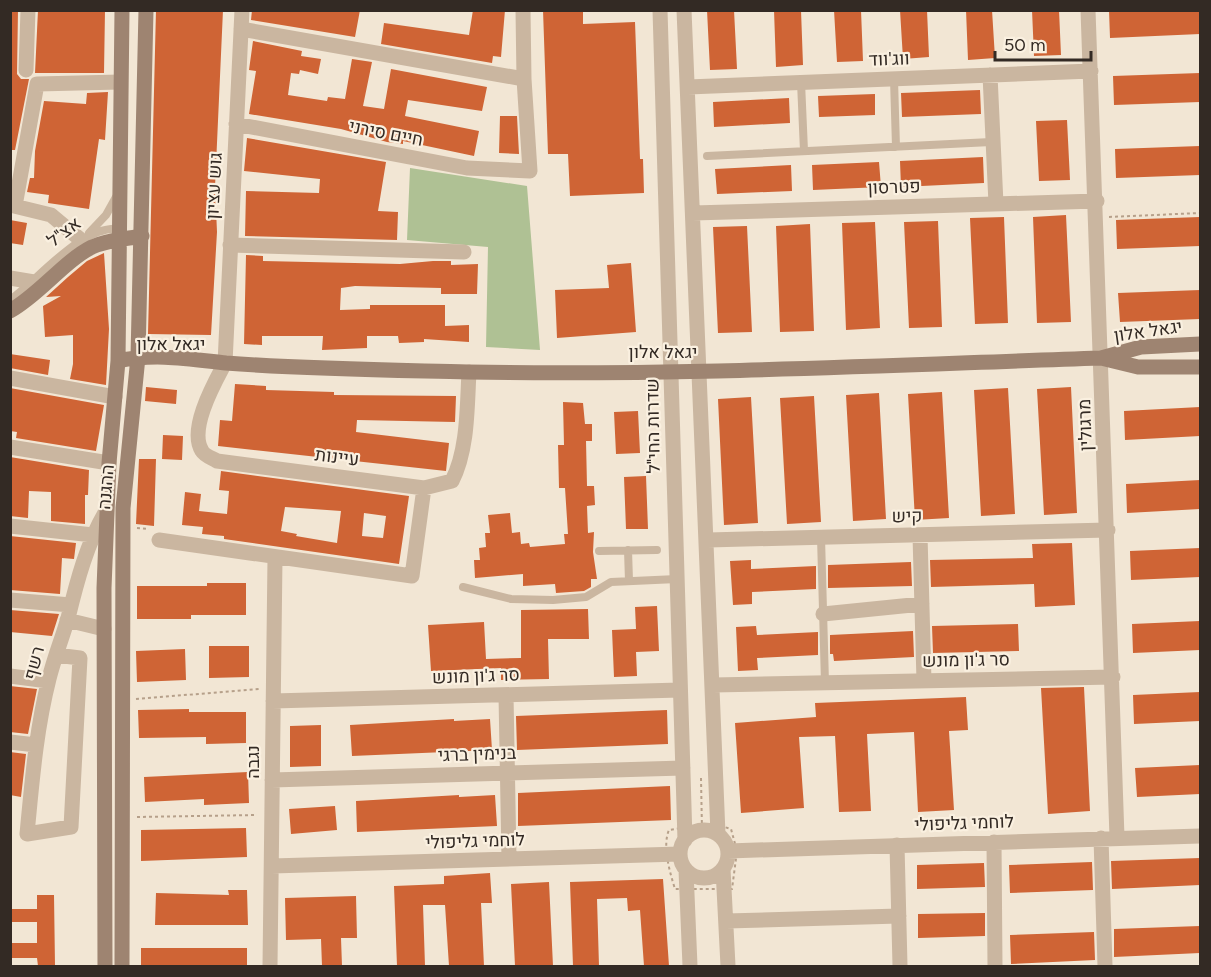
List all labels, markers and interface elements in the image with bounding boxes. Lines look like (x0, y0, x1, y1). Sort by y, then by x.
scale bar (995, 24, 1091, 62)
text: 50 m (1004, 34, 1046, 56)
street label: ווג'ווד (868, 47, 910, 71)
street label: חיים סירני (347, 115, 425, 151)
street label: גוש עציון (201, 152, 227, 220)
street label: פטרסון (867, 175, 921, 199)
street label: אצ"ל (43, 212, 85, 252)
street label: יגאל אלון (1112, 315, 1184, 347)
street label: יגאל אלון (137, 333, 205, 355)
street label: יגאל אלון (629, 341, 697, 363)
street label: שדרות החי"ל (641, 378, 665, 474)
street label: מרגולין (1073, 398, 1097, 452)
street label: עיינות (314, 443, 360, 471)
street label: ההגנה (93, 464, 119, 510)
street label: קיש (891, 505, 923, 527)
street label: רשף (19, 644, 49, 682)
street label: סר ג'ון מונש (922, 648, 1010, 672)
street label: סר ג'ון מונש (432, 663, 520, 689)
street label: בנימין ברגי (437, 742, 517, 766)
street label: נגבה (242, 745, 264, 779)
street label: לוחמי גליפולי (914, 810, 1014, 836)
street label: לוחמי גליפולי (425, 828, 525, 854)

